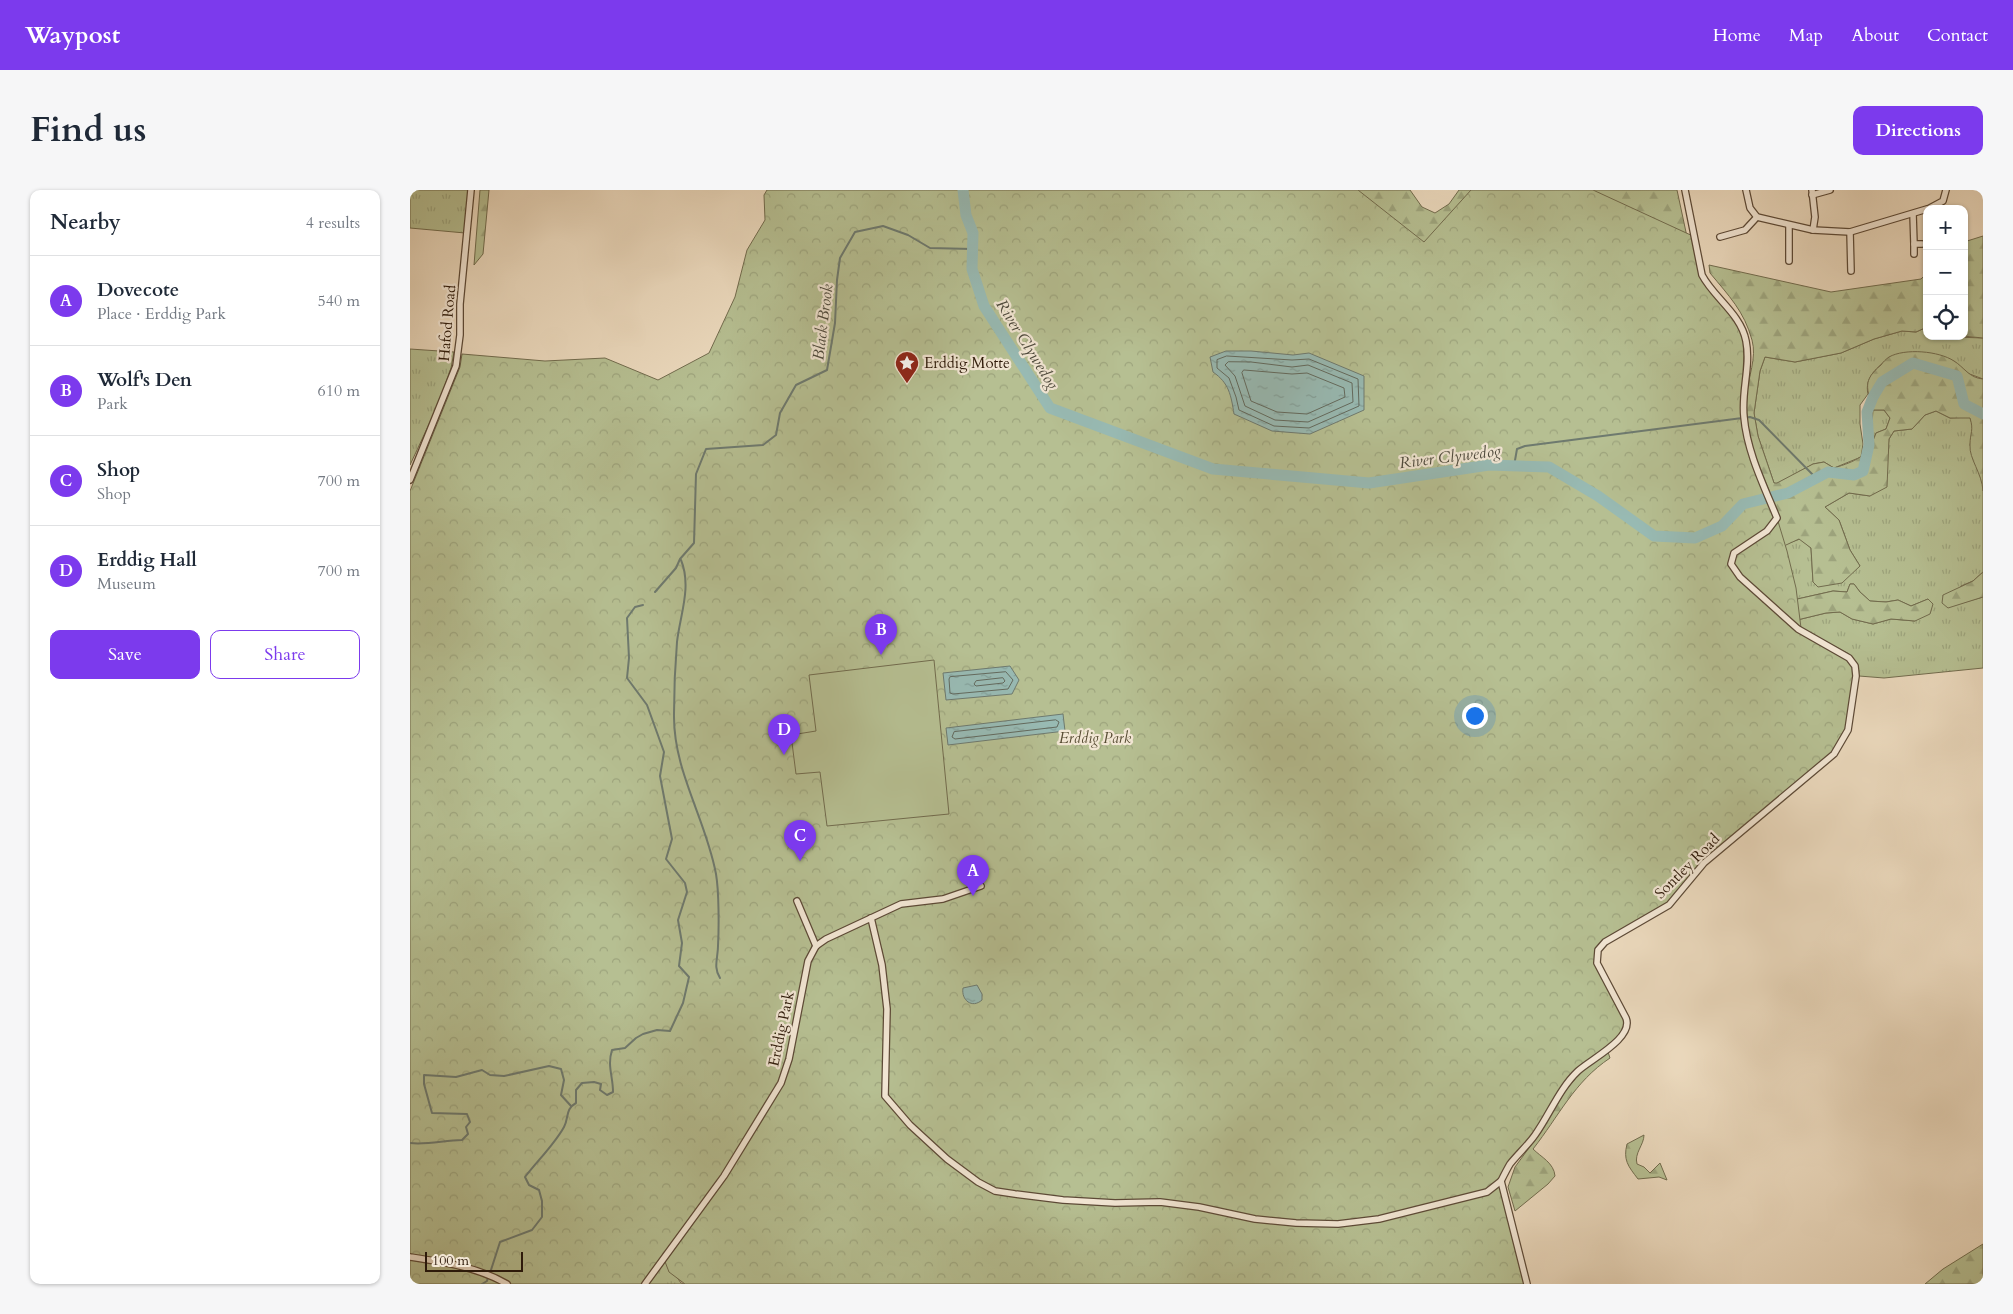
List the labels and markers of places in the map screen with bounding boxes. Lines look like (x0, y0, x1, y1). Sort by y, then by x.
place icon: Erddig Motte (894, 350, 920, 384)
place label: Erddig Motte (924, 353, 1010, 373)
pin: B (865, 614, 897, 655)
pin: D (768, 714, 800, 755)
pin: C (784, 820, 816, 861)
pin: A (957, 855, 989, 896)

